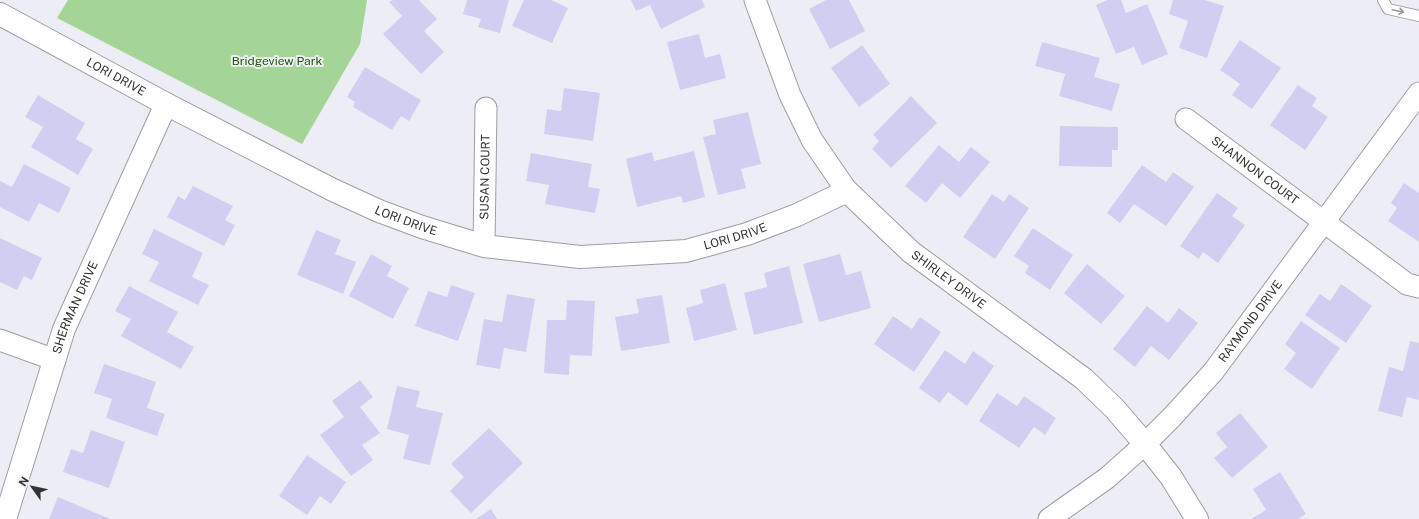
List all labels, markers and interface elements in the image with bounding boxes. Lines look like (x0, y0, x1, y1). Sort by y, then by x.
one-way arrow (1392, 8, 1405, 16)
park label: Bridgeview Park (232, 54, 322, 68)
street label: LORI DRIVE (84, 55, 148, 99)
street label: SHANNON COURT (1209, 133, 1301, 208)
street label: SUSAN COURT (477, 134, 493, 220)
street label: LORI DRIVE (373, 203, 439, 238)
street label: LORI DRIVE (702, 220, 769, 253)
street label: SHIRLEY DRIVE (909, 248, 988, 311)
street label: SHERMAN DRIVE (50, 259, 101, 356)
street label: RAYMOND DRIVE (1216, 278, 1285, 365)
north arrow (12, 467, 52, 507)
text: N (16, 475, 31, 488)

